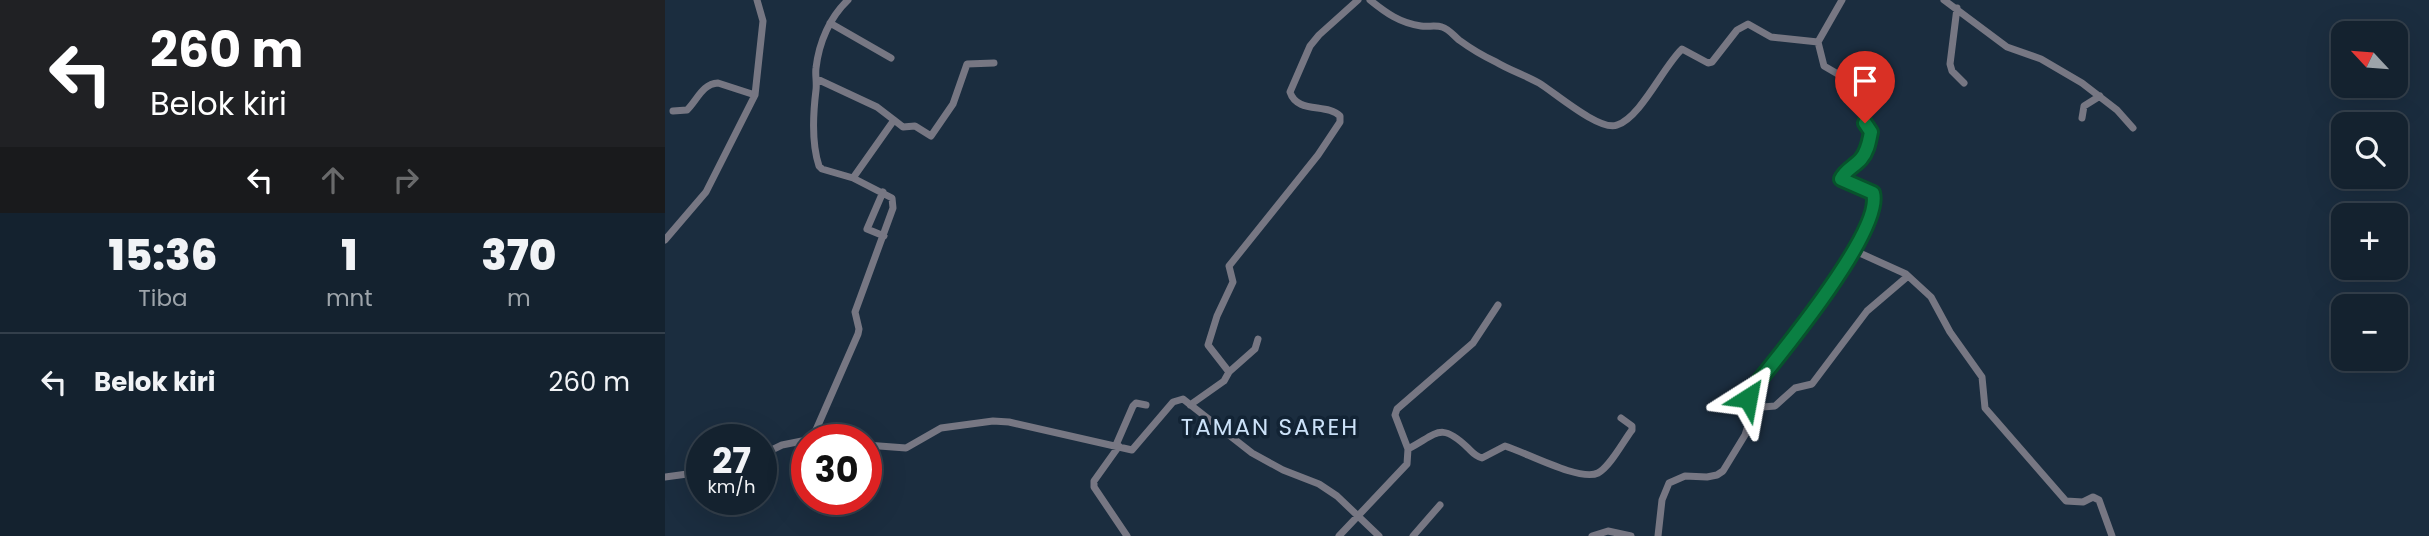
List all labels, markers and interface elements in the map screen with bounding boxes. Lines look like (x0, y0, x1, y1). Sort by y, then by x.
text: 260 m (150, 16, 303, 84)
north arrow (2331, 21, 2408, 98)
map controls (2331, 21, 2408, 371)
icon: left (35, 28, 126, 119)
pin (1835, 51, 1895, 123)
icon: arrive (1846, 62, 1884, 100)
text: Belok kiri (150, 81, 287, 126)
button: search (2331, 112, 2408, 189)
icon: left (241, 161, 279, 199)
icon: ahead (314, 161, 352, 199)
icon: right (387, 161, 425, 199)
button: + (2331, 203, 2408, 280)
text: 15:36 (109, 226, 217, 285)
text: 1 (341, 226, 357, 285)
text: 370 (481, 226, 556, 285)
text: Tiba (138, 282, 188, 314)
text: mnt (326, 282, 373, 314)
text: m (507, 282, 531, 314)
button: − (2331, 294, 2408, 371)
position arrow (1711, 361, 1785, 435)
icon: left (35, 363, 73, 401)
text: Belok kiri (94, 364, 216, 400)
text: 260 m (548, 364, 630, 400)
district label: TAMAN SAREH (1181, 411, 1359, 443)
speed limit sign: 30 (791, 424, 882, 515)
text: 27 (712, 436, 751, 485)
text: km/h (708, 474, 755, 499)

